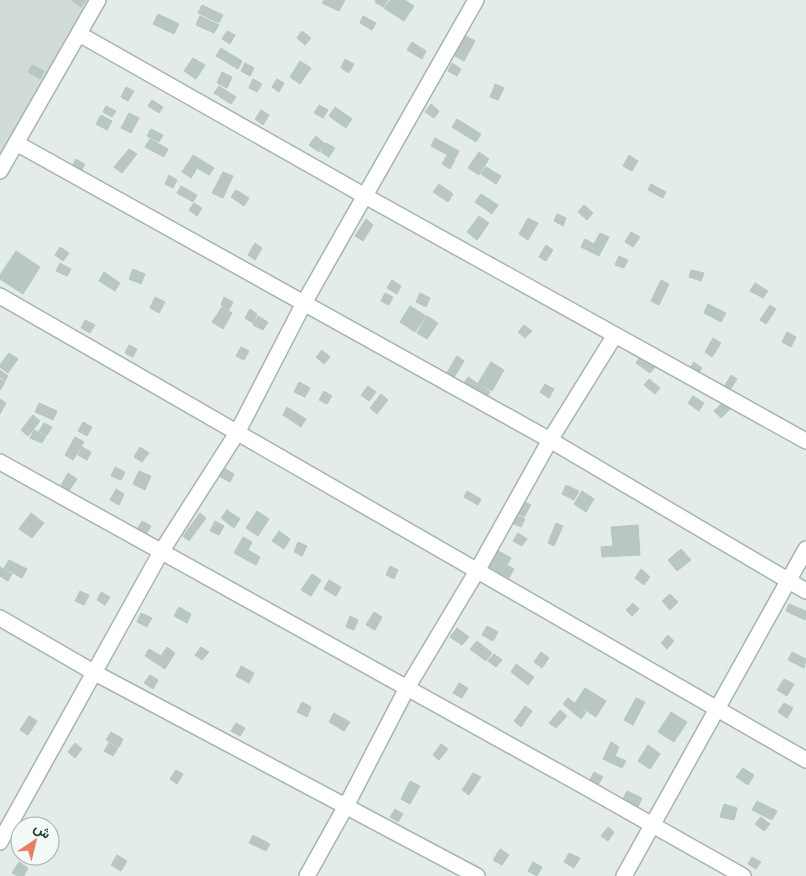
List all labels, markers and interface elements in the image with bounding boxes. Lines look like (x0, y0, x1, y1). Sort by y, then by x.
north arrow (10, 816, 60, 866)
text: ش (30, 819, 54, 843)

